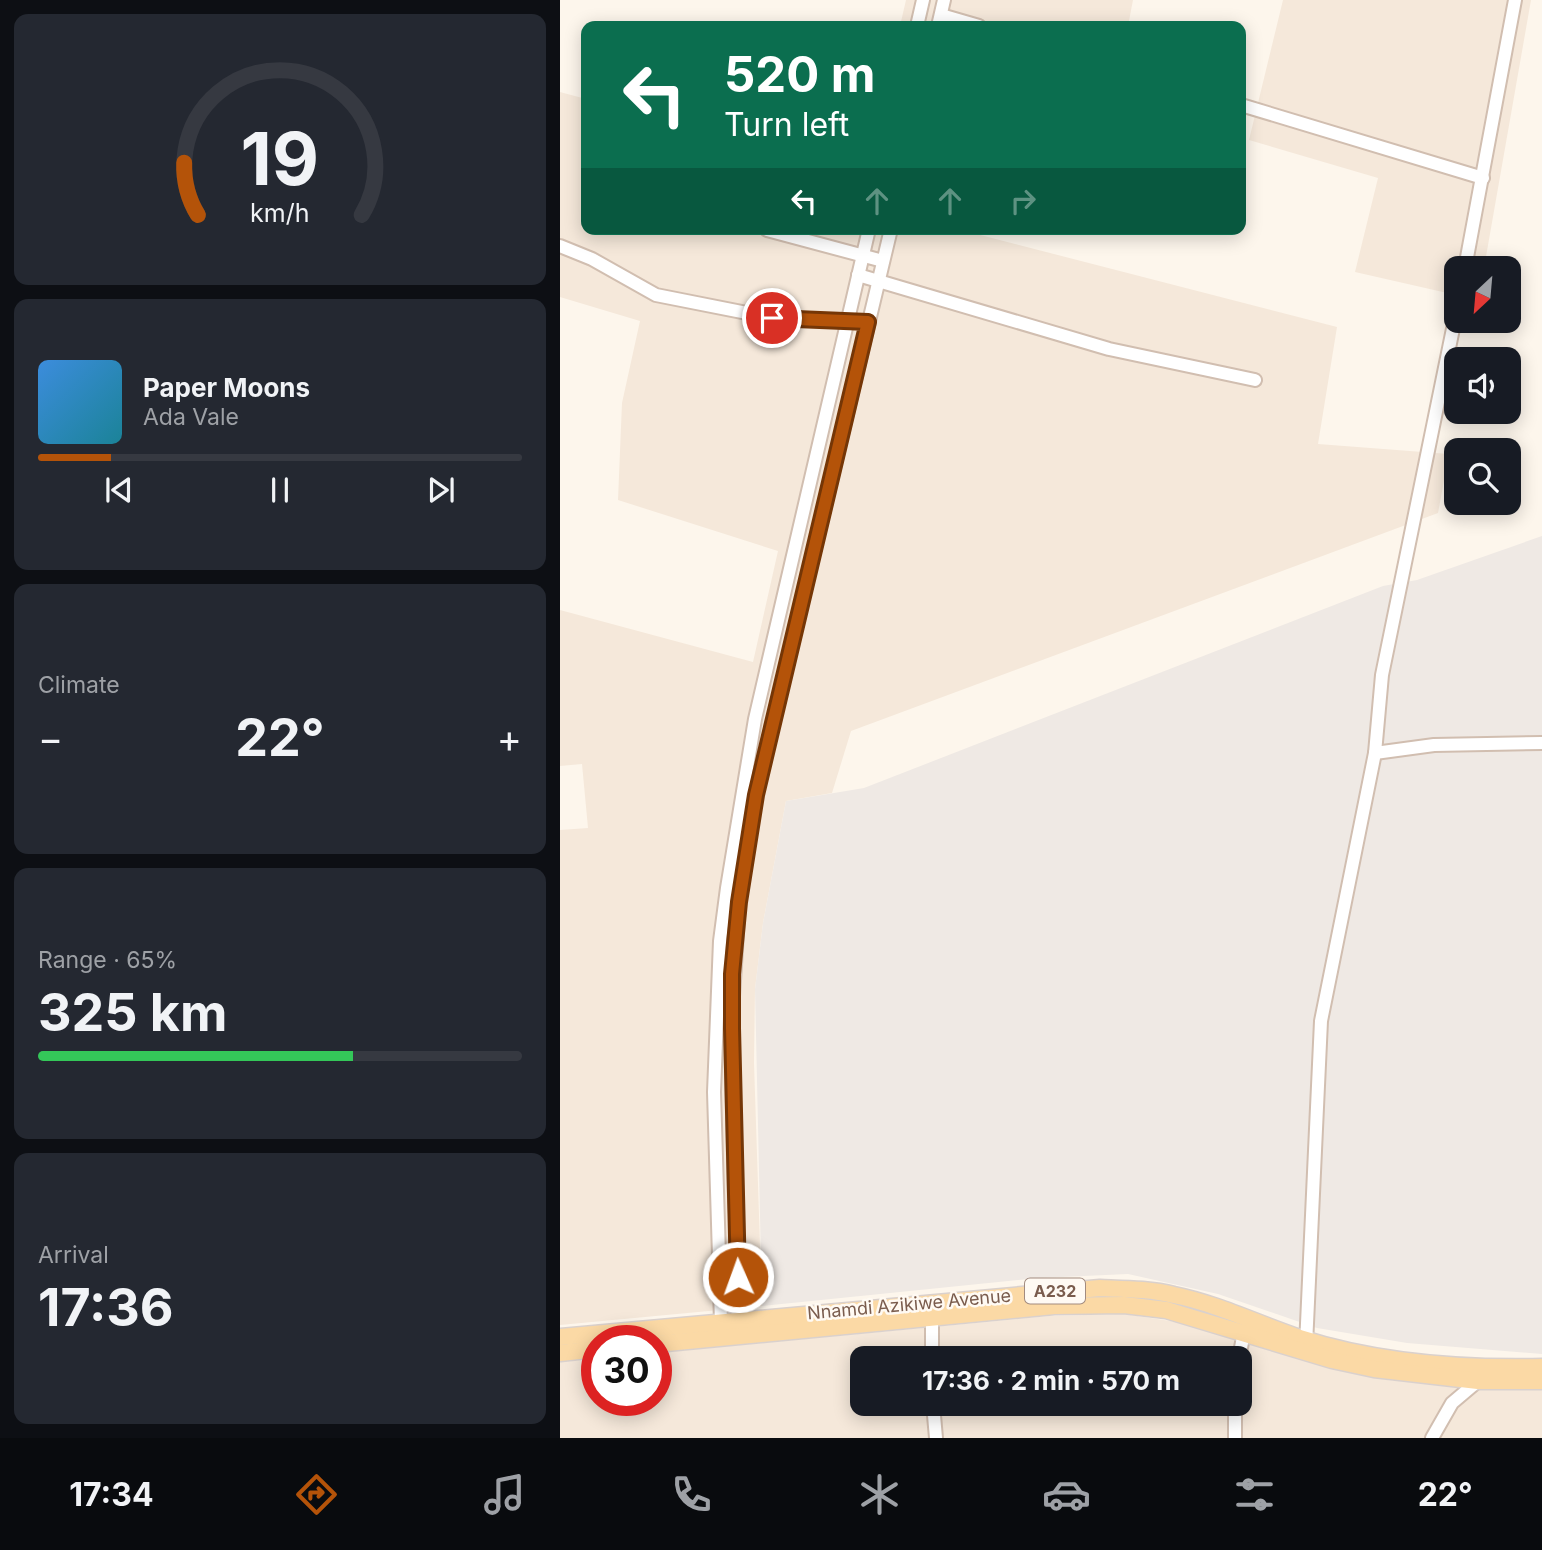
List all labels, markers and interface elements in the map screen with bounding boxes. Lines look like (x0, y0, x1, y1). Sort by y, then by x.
text: 520 m (724, 45, 876, 104)
icon: left (609, 49, 700, 140)
text: Turn left (724, 105, 849, 144)
text: 19 (241, 115, 319, 204)
icon: left (785, 182, 823, 220)
icon: ahead (858, 182, 896, 220)
icon: ahead (931, 182, 969, 220)
icon: right (1004, 182, 1042, 220)
text: km/h (250, 198, 310, 228)
north arrow (1444, 256, 1521, 332)
map controls (1444, 256, 1521, 515)
pin (742, 288, 802, 348)
icon: arrive (753, 299, 791, 337)
button: sound (1444, 347, 1521, 424)
text: Paper Moons (143, 372, 310, 403)
text: Ada Vale (143, 403, 239, 431)
button: search (1444, 438, 1521, 515)
icon: previous (100, 471, 138, 509)
icon: pause (261, 471, 299, 509)
icon: next (422, 471, 460, 509)
text: Climate (38, 671, 120, 699)
text: 22° (235, 706, 325, 769)
text: − (38, 715, 63, 761)
text: + (497, 715, 522, 761)
text: Range · 65% (38, 946, 177, 974)
text: 325 km (38, 981, 228, 1044)
position arrow (701, 1240, 775, 1314)
text: Arrival (38, 1241, 109, 1269)
text: 17:36 (38, 1276, 174, 1339)
road number: A232 (1025, 1278, 1085, 1303)
street label: Nnamdi Azikiwe Avenue (806, 1285, 1012, 1323)
speed limit sign: 30 (581, 1325, 672, 1416)
text: 17:36 · 2 min · 570 m (922, 1365, 1180, 1396)
icon: directions (292, 1470, 341, 1519)
icon: music (480, 1470, 529, 1519)
icon: phone (667, 1470, 716, 1519)
icon: climate (855, 1470, 904, 1519)
icon: car (1042, 1470, 1091, 1519)
icon: filters (1230, 1470, 1279, 1519)
text: 17:34 (69, 1475, 154, 1514)
text: 22° (1418, 1475, 1473, 1514)

